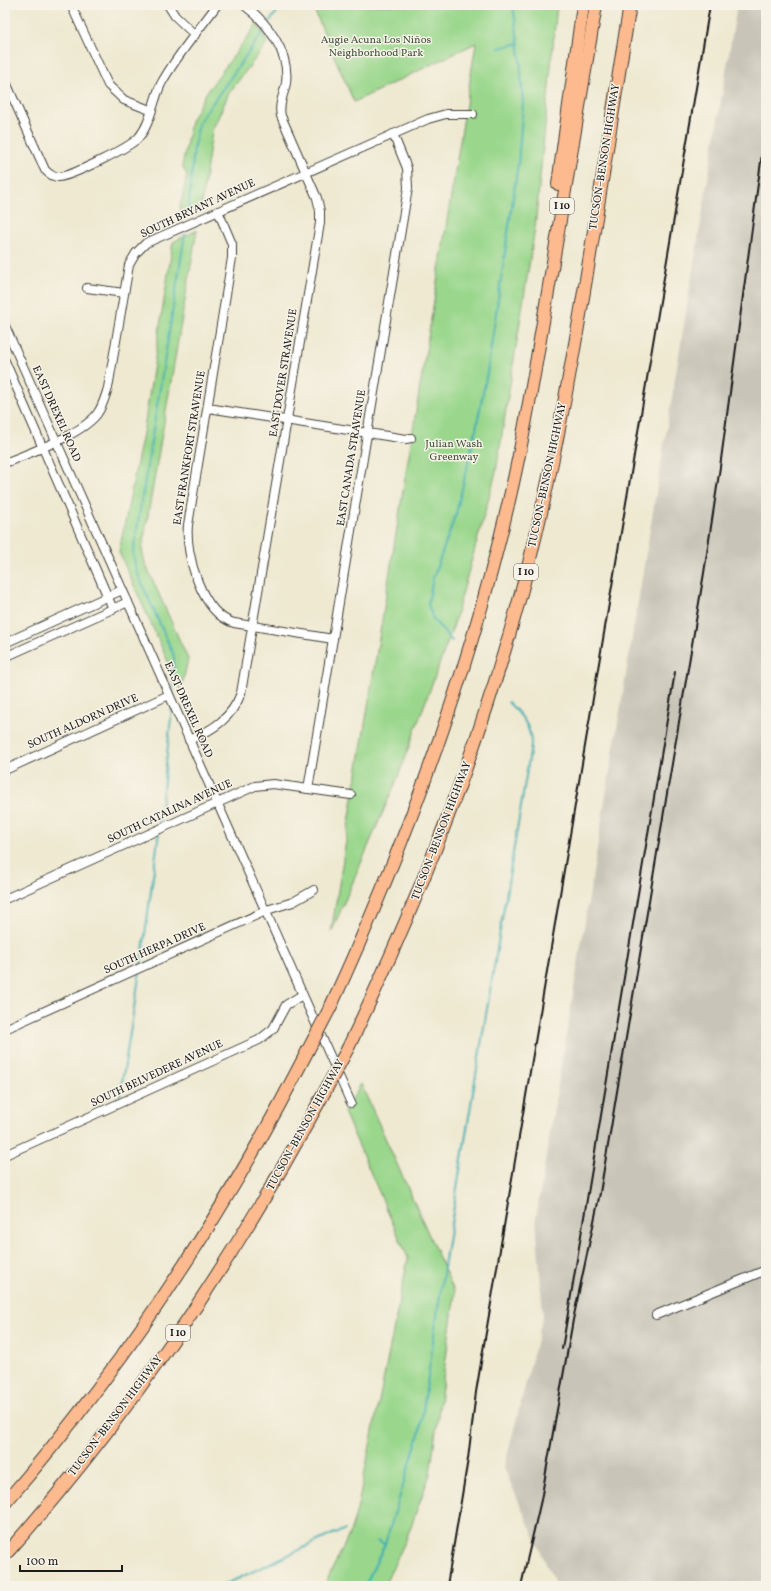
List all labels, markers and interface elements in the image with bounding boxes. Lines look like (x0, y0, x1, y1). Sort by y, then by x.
park label: Augie Acuna Los Niños Neighborhood Park (321, 33, 432, 61)
street label: TUCSON–BENSON HIGHWAY (586, 83, 624, 231)
street label: SOUTH BRYANT AVENUE (138, 176, 258, 242)
road number: I 10 (550, 198, 574, 214)
street label: EAST DOVER STRAVENUE (266, 307, 302, 438)
street label: EAST DREXEL ROAD (28, 364, 84, 464)
street label: EAST FRANKFORT STRAVENUE (170, 369, 210, 526)
street label: EAST CANADA STRAVENUE (334, 388, 370, 527)
street label: TUCSON–BENSON HIGHWAY (525, 401, 571, 549)
park label: Julian Wash Greenway (425, 437, 483, 465)
road number: I 10 (514, 564, 538, 580)
street label: EAST DREXEL ROAD (160, 660, 216, 760)
street label: SOUTH ALDORN DRIVE (25, 691, 141, 753)
street label: TUCSON–BENSON HIGHWAY (409, 759, 475, 903)
street label: SOUTH CATALINA AVENUE (105, 776, 235, 848)
street label: SOUTH HERPA DRIVE (102, 920, 209, 978)
street label: SOUTH BELVEDERE AVENUE (88, 1037, 226, 1111)
street label: TUCSON–BENSON HIGHWAY (264, 1057, 348, 1193)
road number: I 10 (166, 1325, 190, 1341)
street label: TUCSON–BENSON HIGHWAY (66, 1353, 166, 1479)
scale bar (20, 1547, 122, 1573)
text: 100 m (26, 1554, 59, 1570)

